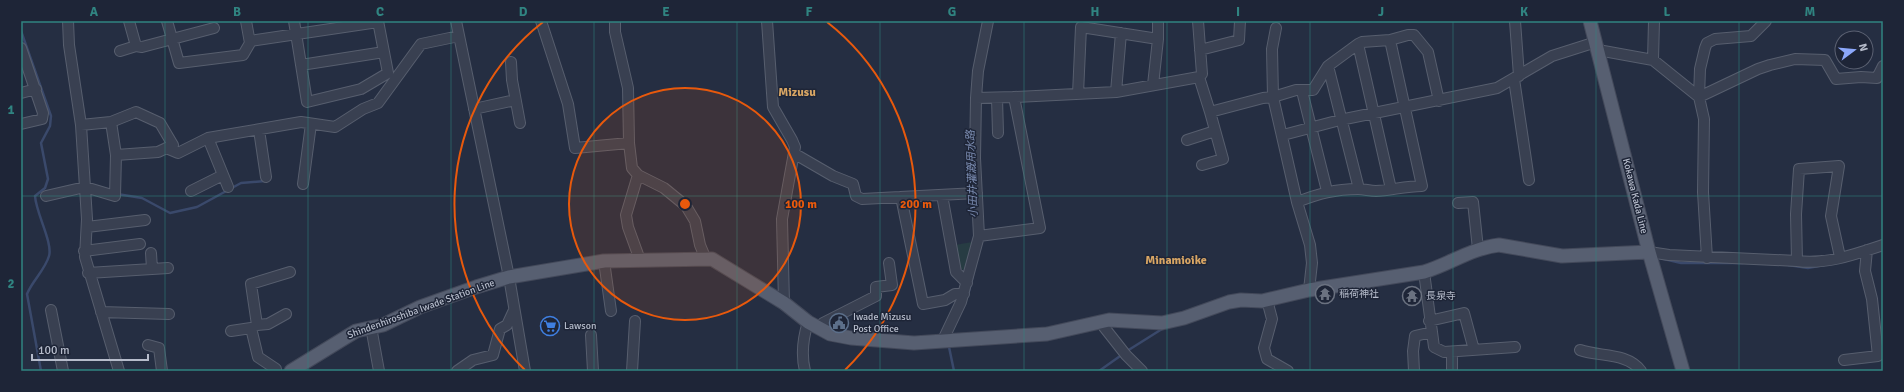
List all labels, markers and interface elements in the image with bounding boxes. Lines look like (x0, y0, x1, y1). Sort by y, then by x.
text: A (90, 4, 99, 20)
text: B (233, 4, 241, 20)
text: C (376, 4, 384, 20)
text: D (519, 4, 528, 20)
text: E (662, 4, 670, 20)
text: F (806, 4, 813, 20)
text: G (948, 4, 956, 20)
text: H (1091, 4, 1099, 20)
text: I (1236, 4, 1240, 20)
text: J (1378, 4, 1384, 20)
text: K (1520, 4, 1528, 20)
text: L (1664, 4, 1671, 20)
text: M (1805, 4, 1816, 20)
north arrow (1834, 30, 1874, 70)
text: N (1856, 42, 1870, 53)
district label: Mizusu (778, 85, 816, 100)
text: 1 (7, 102, 15, 118)
water label: 小田井灌漑用水路 (964, 129, 980, 218)
street label: Kokawa Kada Line (1620, 157, 1650, 235)
centre of rings (678, 197, 692, 211)
text: 100 m (785, 197, 817, 212)
text: 200 m (900, 197, 932, 212)
district label: Minamioike (1145, 253, 1207, 268)
text: 2 (7, 276, 15, 292)
street label: Shindenhiroshiba Iwade Station Line (346, 277, 496, 341)
temple icon: 稲荷神社 (1314, 283, 1336, 305)
temple icon: 長泉寺 (1401, 285, 1423, 307)
place label: 稲荷神社 (1339, 288, 1379, 300)
place label: 長泉寺 (1426, 290, 1456, 302)
place label: Iwade Mizusu Post Office (853, 311, 911, 335)
public building icon: Iwade Mizusu Post Office (828, 312, 850, 334)
supermarket icon: Lawson (539, 315, 561, 337)
place label: Lawson (564, 320, 596, 332)
scale bar (32, 336, 148, 362)
text: 100 m (38, 343, 70, 358)

